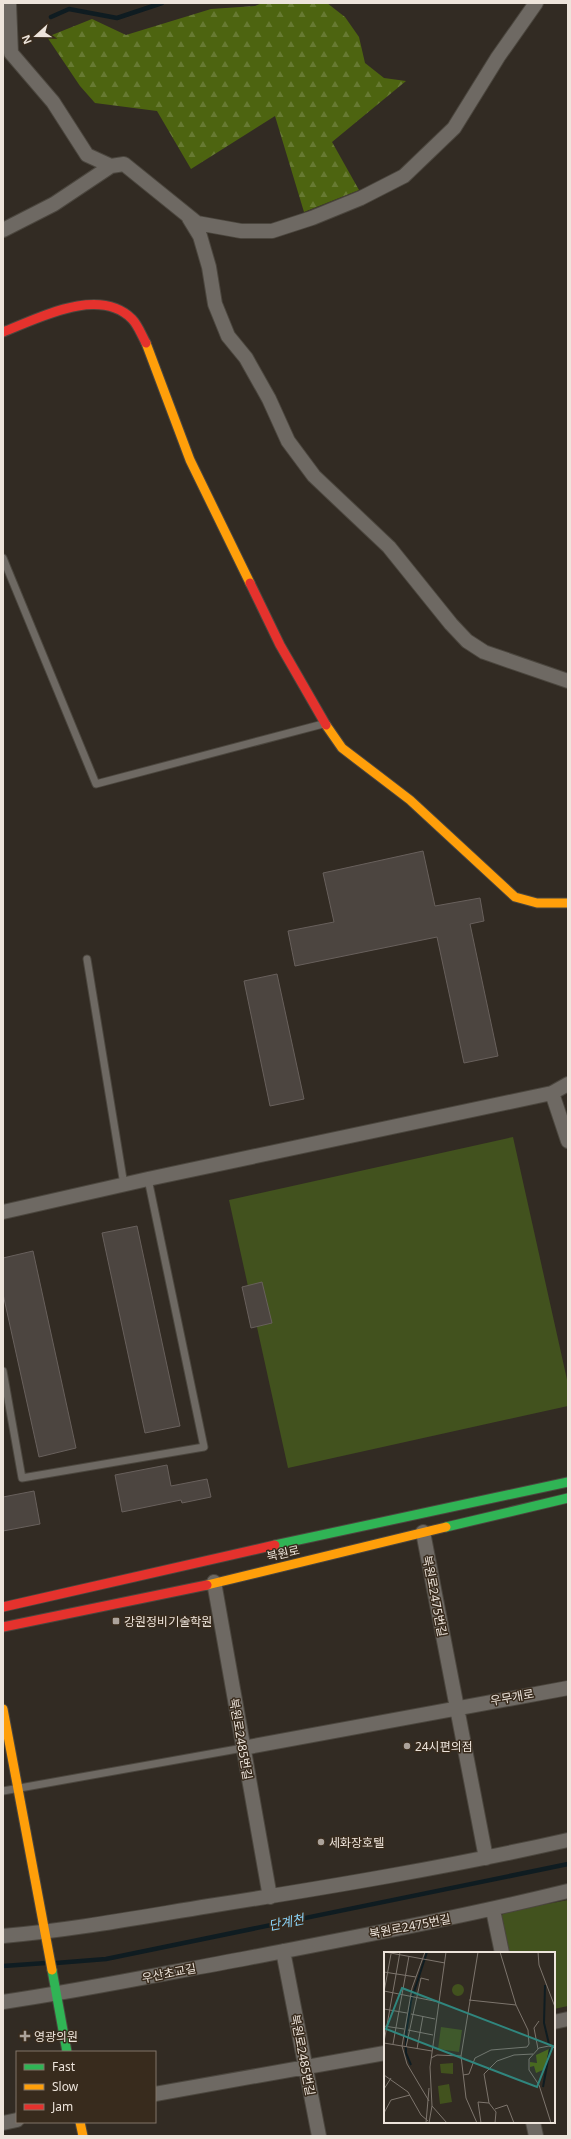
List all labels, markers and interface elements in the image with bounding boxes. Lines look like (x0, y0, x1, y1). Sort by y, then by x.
north arrow (16, 16, 56, 56)
text: N (18, 33, 35, 47)
street label: 북원로 (265, 1541, 301, 1565)
street label: 북원로2475번길 (419, 1554, 451, 1638)
place label: 강원정비기술학원 (124, 1613, 212, 1630)
marker: 강원정비기술학원 (111, 1616, 121, 1626)
street label: 우무개로 (489, 1685, 535, 1709)
street label: 북원로2485번길 (225, 1697, 257, 1781)
place label: 24시편의점 (415, 1738, 473, 1755)
marker: 24시편의점 (402, 1741, 412, 1751)
place label: 세화장호텔 (329, 1834, 384, 1851)
marker: 세화장호텔 (316, 1837, 326, 1847)
water label: 단계천 (267, 1909, 306, 1935)
street label: 북원로2475번길 (368, 1910, 452, 1942)
inset map (384, 1952, 555, 2123)
street label: 우산초교길 (140, 1959, 198, 1987)
street label: 북원로2485번길 (287, 2013, 319, 2097)
place label: 영광의원 (34, 2028, 78, 2045)
marker: 영광의원 (19, 2030, 31, 2042)
legend (16, 2051, 156, 2123)
text: Fast (52, 2058, 76, 2075)
text: Slow (52, 2078, 79, 2095)
text: Jam (51, 2098, 73, 2115)

